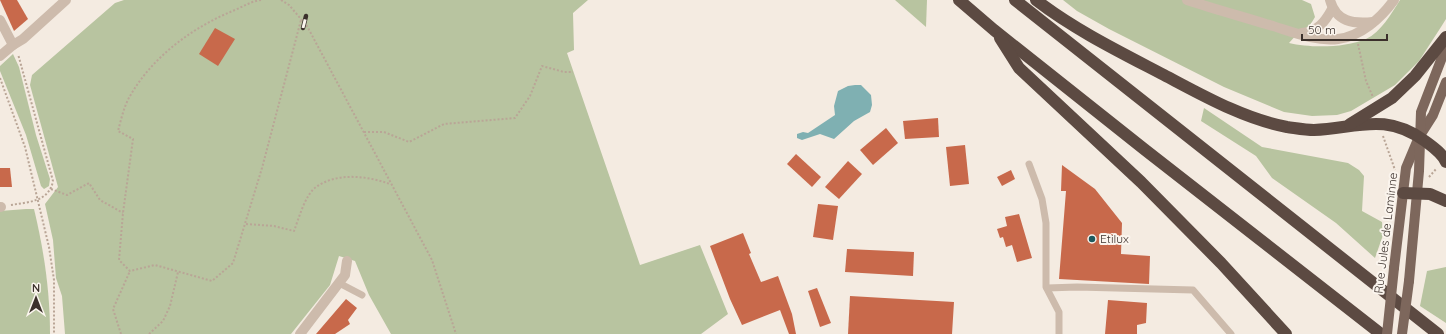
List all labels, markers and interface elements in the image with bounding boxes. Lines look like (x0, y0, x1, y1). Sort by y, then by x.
scale bar (1302, 16, 1387, 42)
text: 50 m (1308, 22, 1336, 37)
street label: Rue Jules de Laminne (1371, 171, 1400, 294)
place label: Etilux (1100, 231, 1129, 246)
marker: Etilux (1087, 234, 1097, 244)
north arrow (16, 278, 56, 318)
text: N (32, 281, 40, 295)

